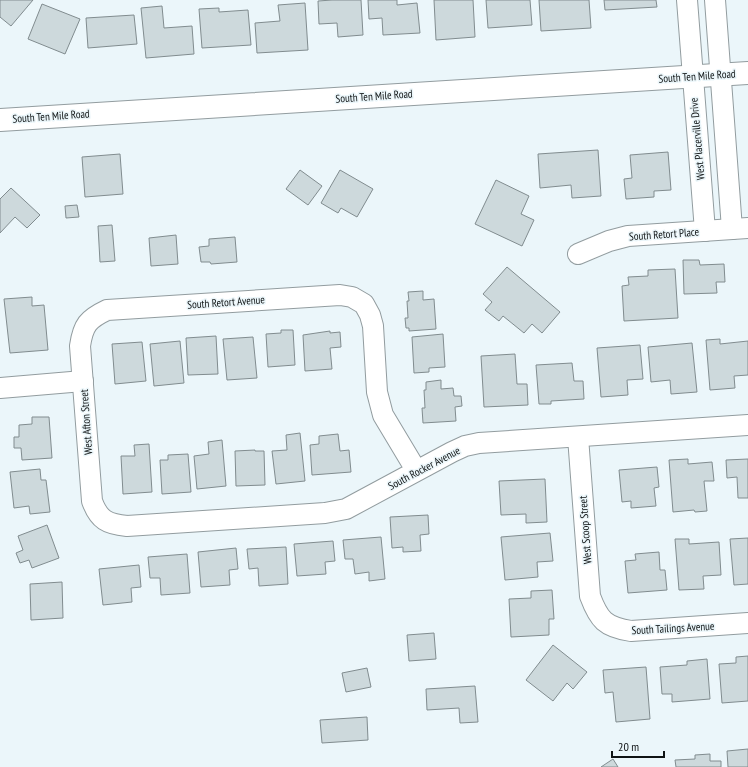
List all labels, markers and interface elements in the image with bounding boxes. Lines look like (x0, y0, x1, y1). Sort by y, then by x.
street label: South Ten Mile Road (658, 66, 736, 86)
street label: South Ten Mile Road (335, 86, 413, 106)
street label: West Placerville Drive (686, 97, 708, 181)
street label: South Ten Mile Road (12, 106, 90, 126)
street label: South Retort Place (628, 225, 700, 243)
street label: South Retort Avenue (187, 292, 266, 312)
street label: West Afton Street (77, 389, 95, 455)
street label: South Rocker Avenue (386, 443, 463, 493)
street label: West Scoop Street (576, 495, 594, 565)
street label: South Tailings Avenue (631, 619, 715, 637)
scale bar (612, 733, 664, 759)
text: 20 m (618, 739, 639, 754)

